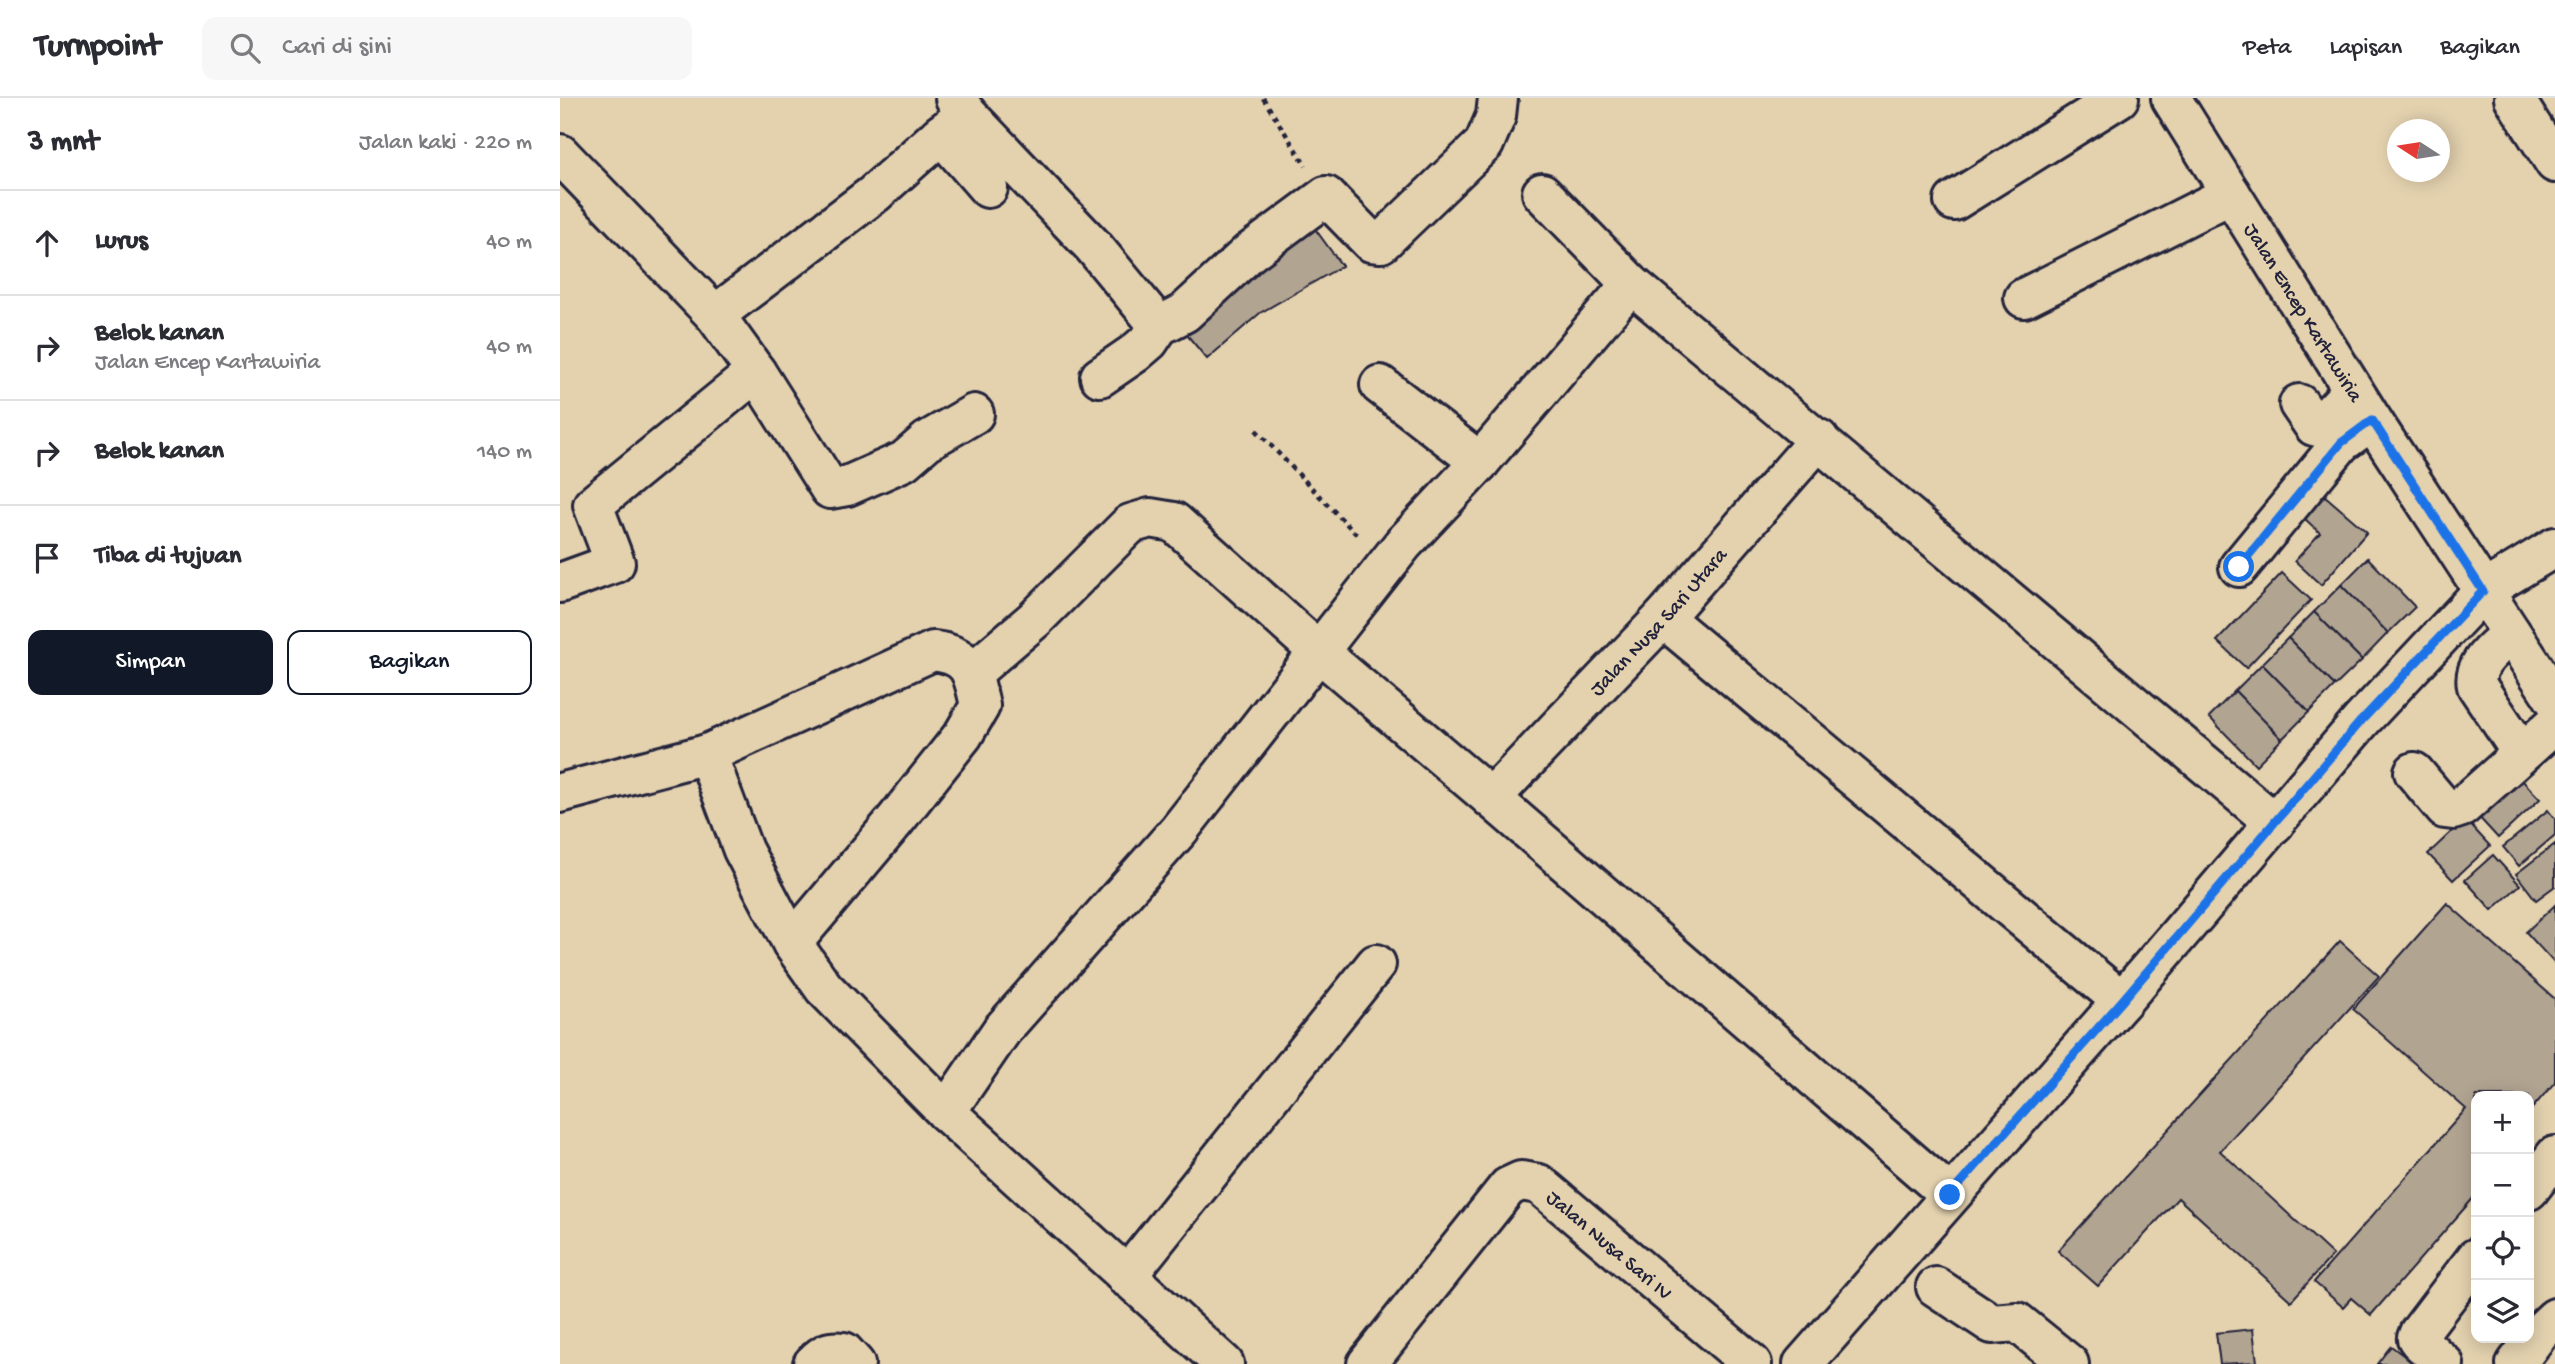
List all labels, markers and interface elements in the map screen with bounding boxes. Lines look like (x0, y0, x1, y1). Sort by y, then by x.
search box (202, 17, 692, 80)
text: Turnpoint (35, 29, 160, 67)
icon: search (226, 29, 264, 67)
text: Cari di sini (282, 33, 392, 64)
text: Peta (2243, 34, 2291, 63)
text: Lapisan (2329, 34, 2402, 63)
text: Bagikan (2440, 34, 2520, 63)
north arrow (2387, 119, 2450, 182)
text: 3 mnt (28, 126, 98, 161)
text: Jalan kaki · 220 m (359, 130, 532, 157)
street label: Jalan Encep Kartawiria (2236, 220, 2367, 409)
icon: ahead (28, 224, 66, 262)
text: Lurus (95, 227, 148, 258)
text: 40 m (486, 229, 532, 256)
text: Belok kanan (95, 319, 224, 350)
icon: right (28, 329, 66, 367)
text: 40 m (486, 334, 532, 361)
text: Jalan Encep Kartawiria (95, 350, 320, 377)
icon: right (28, 434, 66, 472)
text: Belok kanan (95, 437, 224, 468)
text: 140 m (477, 439, 532, 466)
icon: arrive (28, 539, 66, 577)
text: Tiba di tujuan (95, 542, 241, 573)
street label: Jalan Nusa Sari Utara (1586, 543, 1735, 703)
route start (2223, 551, 2254, 582)
button: Simpan (28, 630, 273, 695)
button: Bagikan (287, 630, 532, 695)
map controls (2471, 1091, 2534, 1343)
button: + (2471, 1091, 2534, 1154)
button: − (2471, 1154, 2534, 1217)
route end (1934, 1179, 1965, 1210)
street label: Jalan Nusa Sari IV (1540, 1187, 1676, 1307)
button: locate (2471, 1217, 2534, 1280)
button: layers (2471, 1280, 2534, 1343)

